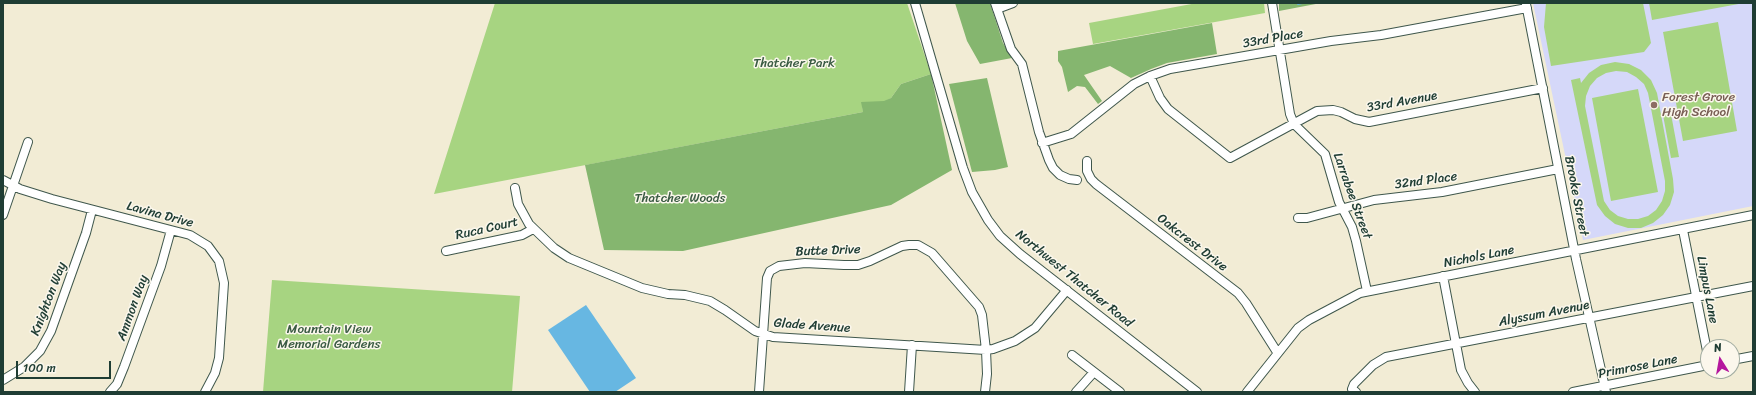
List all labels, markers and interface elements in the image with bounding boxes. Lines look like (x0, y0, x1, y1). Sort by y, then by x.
street label: 33rd Place (1242, 26, 1304, 52)
park label: Thatcher Park (753, 56, 835, 72)
street label: 33rd Avenue (1366, 88, 1438, 116)
place label: Forest Grove High School (1662, 90, 1735, 121)
marker: Forest Grove High School (1649, 100, 1659, 110)
street label: Larrabee Street (1329, 151, 1375, 241)
street label: Brooke Street (1561, 155, 1591, 237)
street label: 32nd Place (1394, 169, 1458, 193)
park label: Thatcher Woods (635, 191, 725, 207)
street label: Lavina Drive (125, 199, 195, 231)
street label: Oakcrest Drive (1154, 211, 1230, 275)
street label: Ruca Court (454, 214, 520, 244)
street label: Northwest Thatcher Road (1012, 227, 1136, 331)
street label: Butte Drive (795, 242, 861, 260)
street label: Nichols Lane (1442, 242, 1516, 272)
street label: Limpus Lane (1693, 255, 1721, 325)
street label: Knighton Way (28, 260, 70, 338)
street label: Ammon Way (114, 273, 152, 343)
street label: Alyssum Avenue (1497, 298, 1591, 330)
street label: Glade Avenue (773, 316, 851, 336)
park label: Mountain View Memorial Gardens (278, 322, 380, 353)
text: N (1712, 338, 1723, 358)
north arrow (1700, 339, 1740, 379)
street label: Primrose Lane (1597, 352, 1679, 382)
scale bar (18, 353, 113, 379)
text: 100 m (23, 357, 56, 379)

